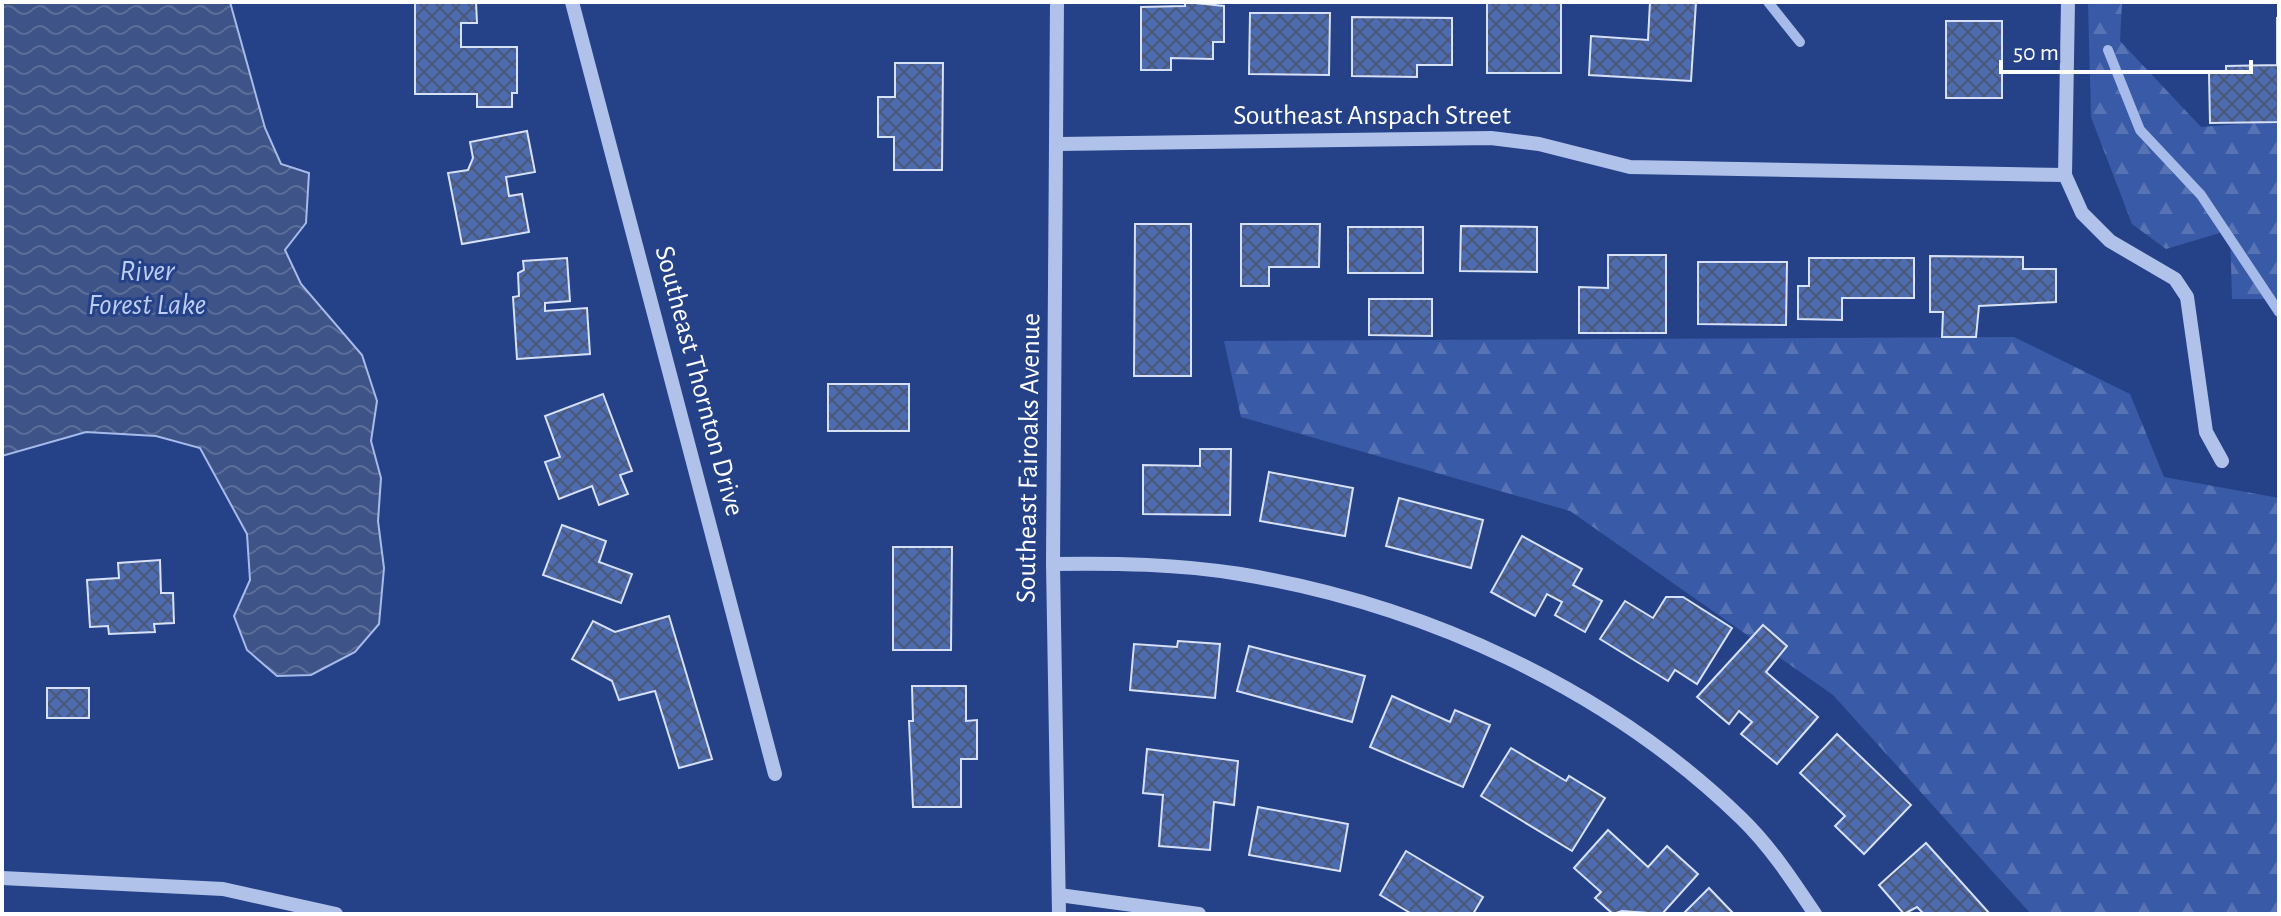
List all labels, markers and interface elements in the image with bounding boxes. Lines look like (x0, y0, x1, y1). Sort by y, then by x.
scale bar (2001, 24, 2251, 74)
text: 50 m (2013, 41, 2059, 65)
street label: Southeast Anspach Street (1233, 102, 1511, 130)
street label: Southeast Thornton Drive (649, 243, 749, 519)
water label: River Forest Lake (88, 256, 206, 320)
street label: Southeast Fairoaks Avenue (1012, 313, 1046, 603)

